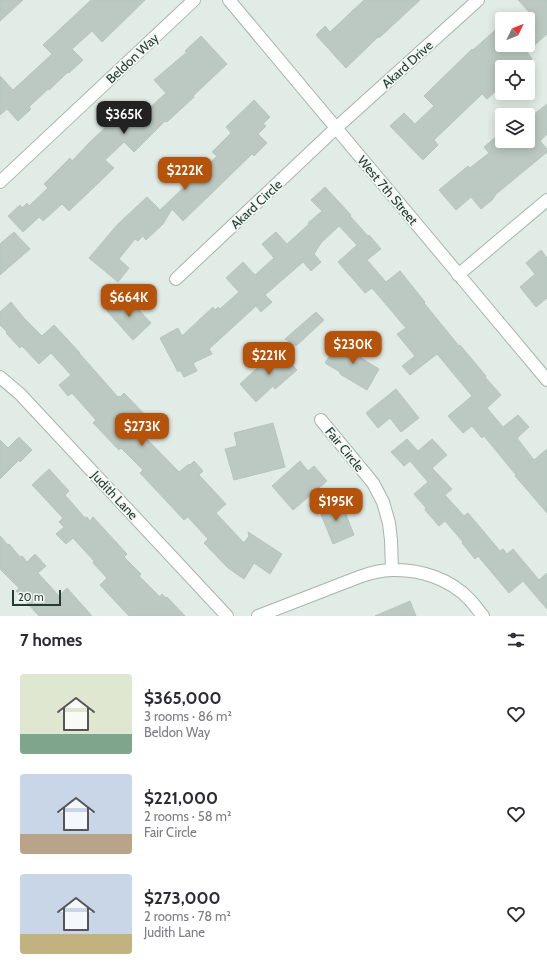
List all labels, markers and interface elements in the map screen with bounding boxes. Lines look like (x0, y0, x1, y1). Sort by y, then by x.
north arrow (495, 12, 535, 52)
map controls (495, 12, 535, 148)
street label: Beldon Way (102, 29, 162, 86)
street label: Akard Drive (378, 37, 436, 91)
button: locate (495, 60, 535, 100)
pin: $365K (96, 101, 152, 135)
text: $365K (106, 106, 143, 122)
button: layers (495, 108, 535, 148)
street label: West 7th Street (354, 152, 422, 228)
pin: $222K (157, 157, 213, 191)
text: $222K (167, 162, 203, 178)
street label: Akard Circle (227, 176, 285, 232)
pin: $664K (101, 284, 157, 318)
text: $664K (110, 289, 148, 305)
pin: $230K (325, 331, 381, 365)
text: $230K (334, 336, 372, 352)
pin: $221K (241, 342, 297, 376)
text: $221K (252, 347, 286, 363)
pin: $273K (114, 413, 170, 447)
text: $273K (124, 418, 160, 434)
street label: Fair Circle (322, 423, 368, 475)
street label: Judith Lane (88, 467, 142, 523)
pin: $195K (308, 488, 364, 522)
text: $195K (319, 493, 353, 509)
scale bar (12, 588, 61, 607)
text: 20 m (18, 590, 44, 604)
icon: filters (505, 629, 527, 651)
text: 7 homes (20, 630, 82, 650)
text: $365,000 (144, 688, 222, 708)
icon: home (52, 690, 100, 738)
icon: heart (505, 703, 527, 725)
text: 3 rooms · 86 m² (144, 708, 232, 724)
text: Beldon Way (144, 724, 210, 740)
text: $221,000 (144, 788, 218, 808)
icon: home (52, 790, 100, 838)
icon: heart (505, 803, 527, 825)
text: 2 rooms · 58 m² (144, 808, 231, 824)
text: Fair Circle (144, 824, 197, 840)
text: $273,000 (144, 888, 220, 908)
icon: home (52, 890, 100, 938)
icon: heart (505, 903, 527, 925)
text: 2 rooms · 78 m² (144, 908, 231, 924)
text: Judith Lane (144, 924, 205, 940)

